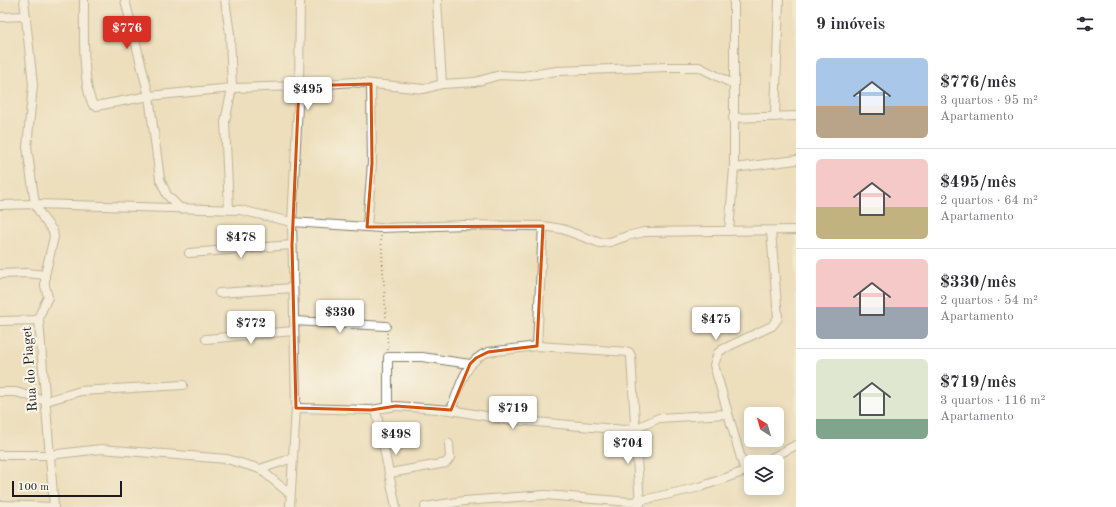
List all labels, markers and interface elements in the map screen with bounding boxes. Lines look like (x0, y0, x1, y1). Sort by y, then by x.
icon: filters (1074, 13, 1096, 35)
pin: $776 (103, 16, 151, 50)
text: 9 imóveis (816, 16, 885, 33)
text: $776 (112, 22, 142, 35)
icon: home (848, 74, 896, 122)
text: $776/mês (940, 74, 1016, 91)
pin: $495 (284, 77, 332, 111)
text: $495 (293, 83, 323, 96)
text: 3 quartos · 95 m² (940, 94, 1038, 107)
text: Apartamento (940, 110, 1014, 123)
text: $495/mês (940, 174, 1016, 191)
icon: home (848, 175, 896, 223)
text: 2 quartos · 64 m² (940, 194, 1038, 207)
text: Apartamento (940, 210, 1014, 223)
pin: $478 (217, 225, 265, 259)
text: $478 (226, 231, 256, 244)
text: $330/mês (940, 274, 1016, 291)
icon: home (848, 275, 896, 323)
text: 2 quartos · 54 m² (940, 294, 1038, 307)
pin: $330 (316, 300, 364, 334)
text: $330 (325, 306, 355, 319)
pin: $475 (692, 307, 740, 341)
text: Apartamento (940, 310, 1014, 323)
pin: $772 (227, 311, 275, 345)
text: $475 (701, 313, 731, 326)
text: $772 (236, 317, 266, 330)
street label: Rua do Piaget (20, 326, 40, 412)
text: $719/mês (940, 374, 1016, 391)
icon: home (848, 375, 896, 423)
text: 3 quartos · 116 m² (940, 394, 1045, 407)
pin: $719 (489, 396, 537, 430)
text: $719 (498, 402, 528, 415)
north arrow (744, 407, 784, 447)
map controls (744, 407, 784, 495)
text: Apartamento (940, 410, 1014, 423)
pin: $498 (372, 422, 420, 456)
text: $498 (381, 428, 411, 441)
pin: $704 (604, 431, 652, 465)
text: $704 (613, 437, 643, 450)
button: layers (744, 455, 784, 495)
scale bar (12, 479, 122, 498)
text: 100 m (18, 482, 49, 493)

